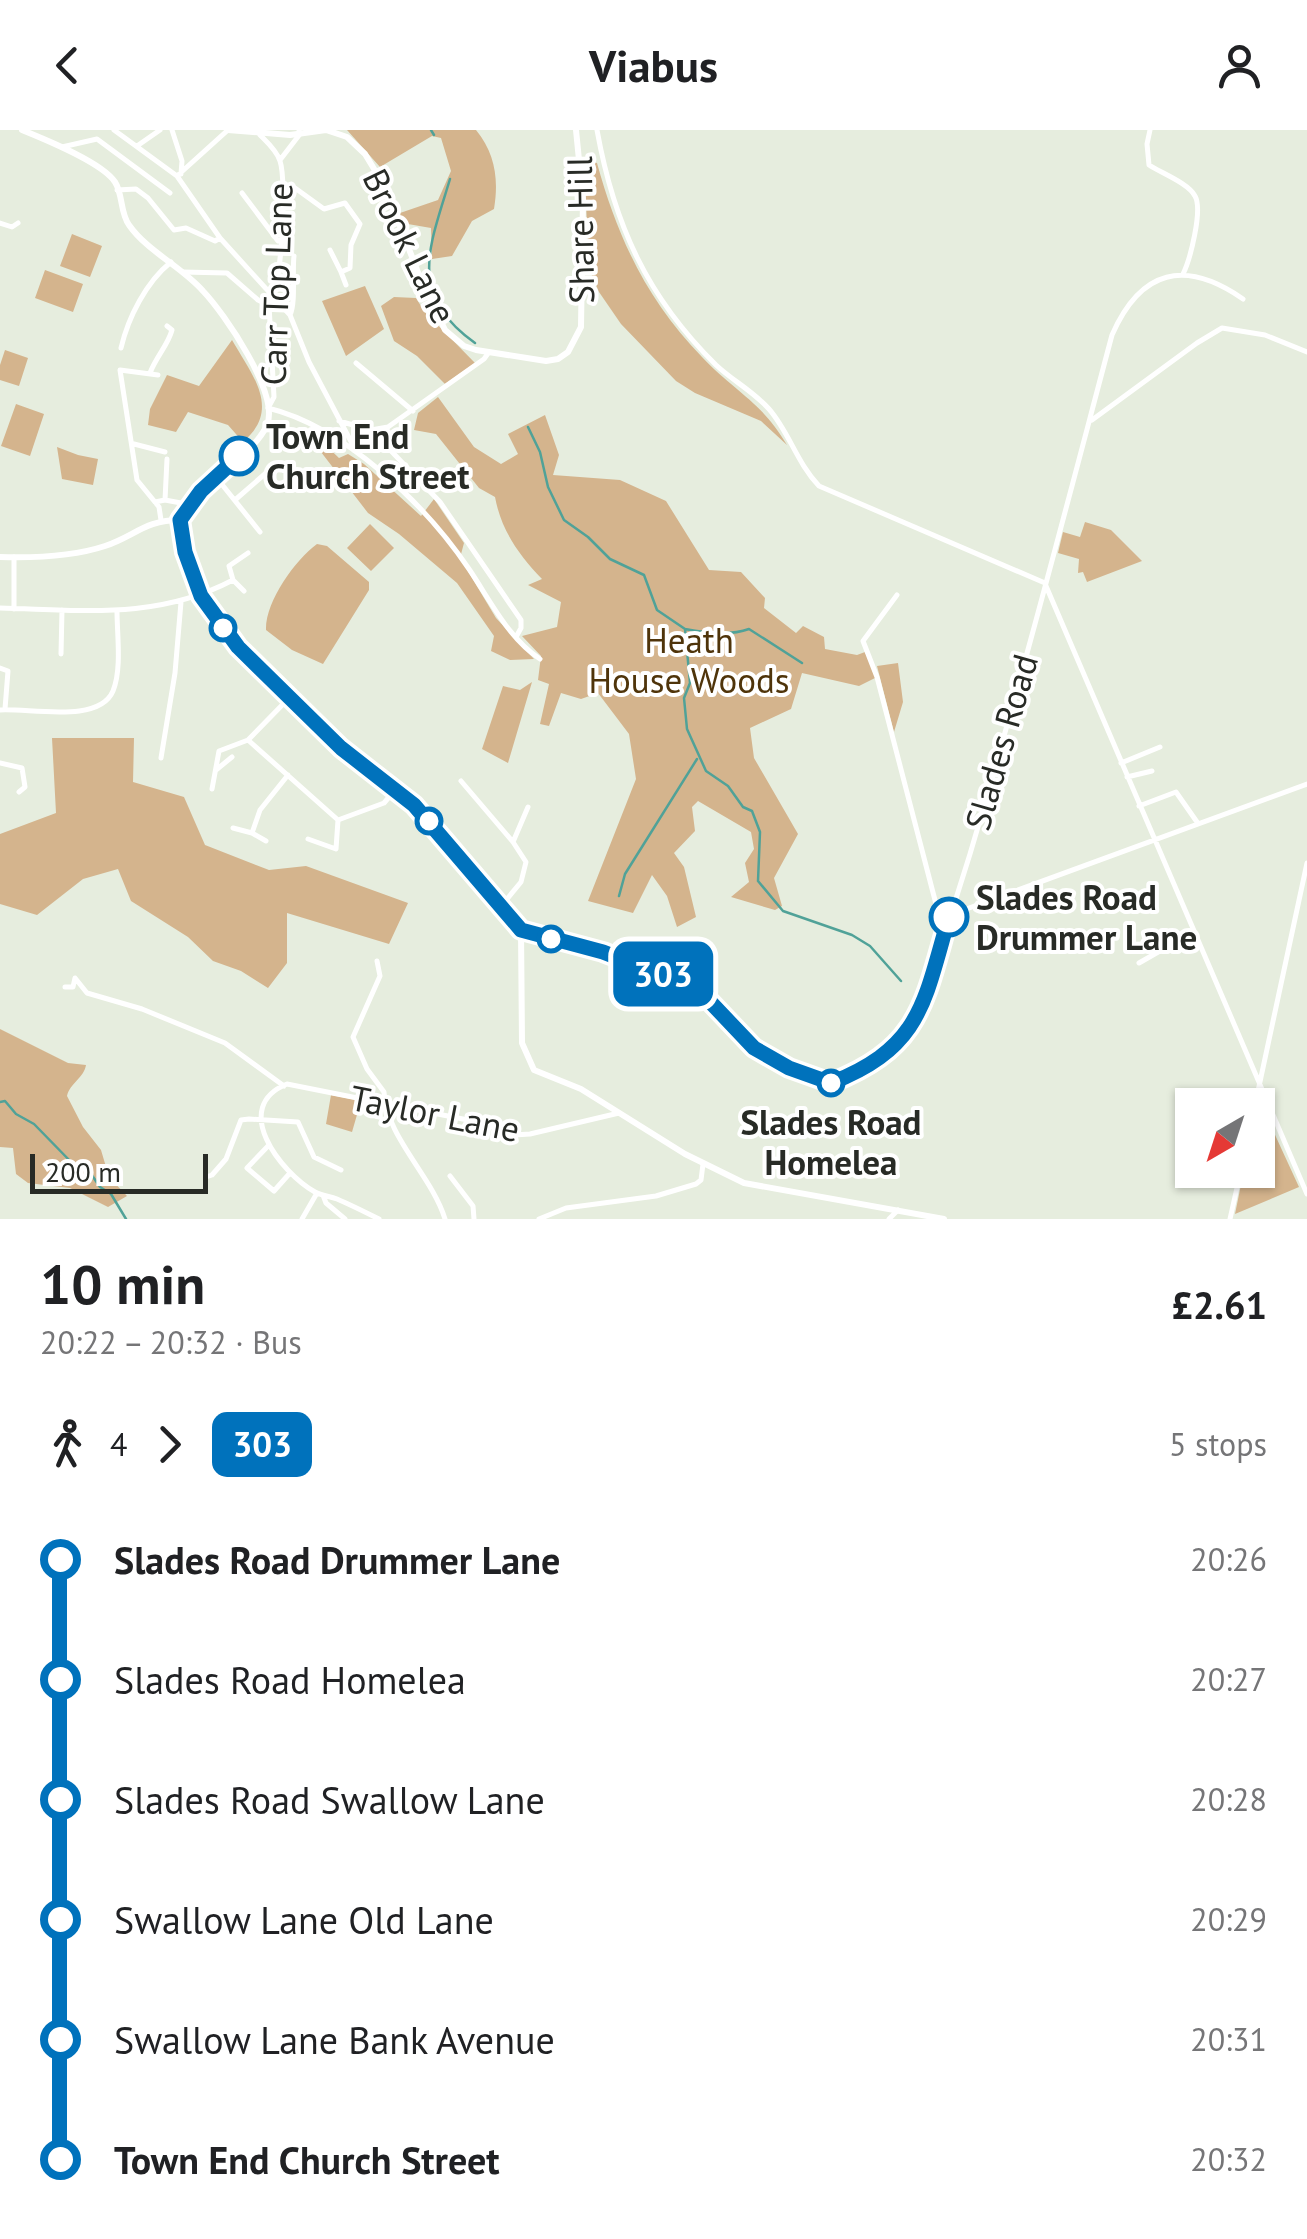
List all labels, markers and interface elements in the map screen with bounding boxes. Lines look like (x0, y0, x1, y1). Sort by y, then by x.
text: Viabus (589, 36, 718, 94)
icon: back (40, 38, 95, 93)
icon: person (1212, 38, 1267, 93)
street label: Share Hill (556, 156, 604, 304)
street label: Brook Lane (353, 161, 467, 331)
street label: Carr Top Lane (249, 182, 303, 386)
place label: Town End Church Street (266, 413, 470, 499)
marker: Town End Church Street (220, 437, 258, 475)
unlabelled marker (210, 615, 236, 641)
park label: Heath House Woods (589, 617, 789, 703)
street label: Slades Road (954, 649, 1048, 835)
unlabelled marker (416, 808, 442, 834)
place label: Slades Road Drummer Lane (976, 874, 1197, 960)
marker: Slades Road Drummer Lane (930, 898, 968, 936)
unlabelled marker (538, 926, 564, 952)
line badge: 303 (606, 942, 720, 1006)
text: 303 (633, 951, 693, 997)
marker: Slades Road Homelea (818, 1070, 844, 1096)
street label: Taylor Lane (347, 1074, 523, 1152)
north arrow (1175, 1088, 1275, 1188)
map controls (1175, 1088, 1275, 1188)
place label: Slades Road Homelea (741, 1099, 921, 1185)
scale bar (30, 1149, 208, 1194)
text: 200 m (45, 1153, 121, 1190)
text: 10 min (40, 1248, 205, 1319)
text: £2.61 (1171, 1280, 1267, 1329)
text: 20:22 – 20:32 · Bus (40, 1321, 302, 1363)
icon: walk (40, 1417, 95, 1472)
icon: forward (142, 1417, 197, 1472)
text: 303 (232, 1421, 292, 1467)
text: 4 (110, 1423, 127, 1465)
text: 5 stops (1169, 1423, 1267, 1465)
text: Slades Road Drummer Lane (114, 1535, 560, 1584)
text: 20:26 (1190, 1538, 1267, 1580)
text: Slades Road Homelea (114, 1655, 466, 1704)
text: 20:27 (1190, 1658, 1267, 1700)
text: Slades Road Swallow Lane (114, 1775, 545, 1824)
text: 20:28 (1190, 1778, 1267, 1820)
text: Swallow Lane Old Lane (114, 1895, 494, 1944)
text: 20:29 (1190, 1898, 1267, 1940)
text: Swallow Lane Bank Avenue (114, 2015, 555, 2064)
text: 20:31 (1190, 2018, 1267, 2060)
text: Town End Church Street (114, 2135, 500, 2184)
text: 20:32 (1190, 2138, 1267, 2180)

